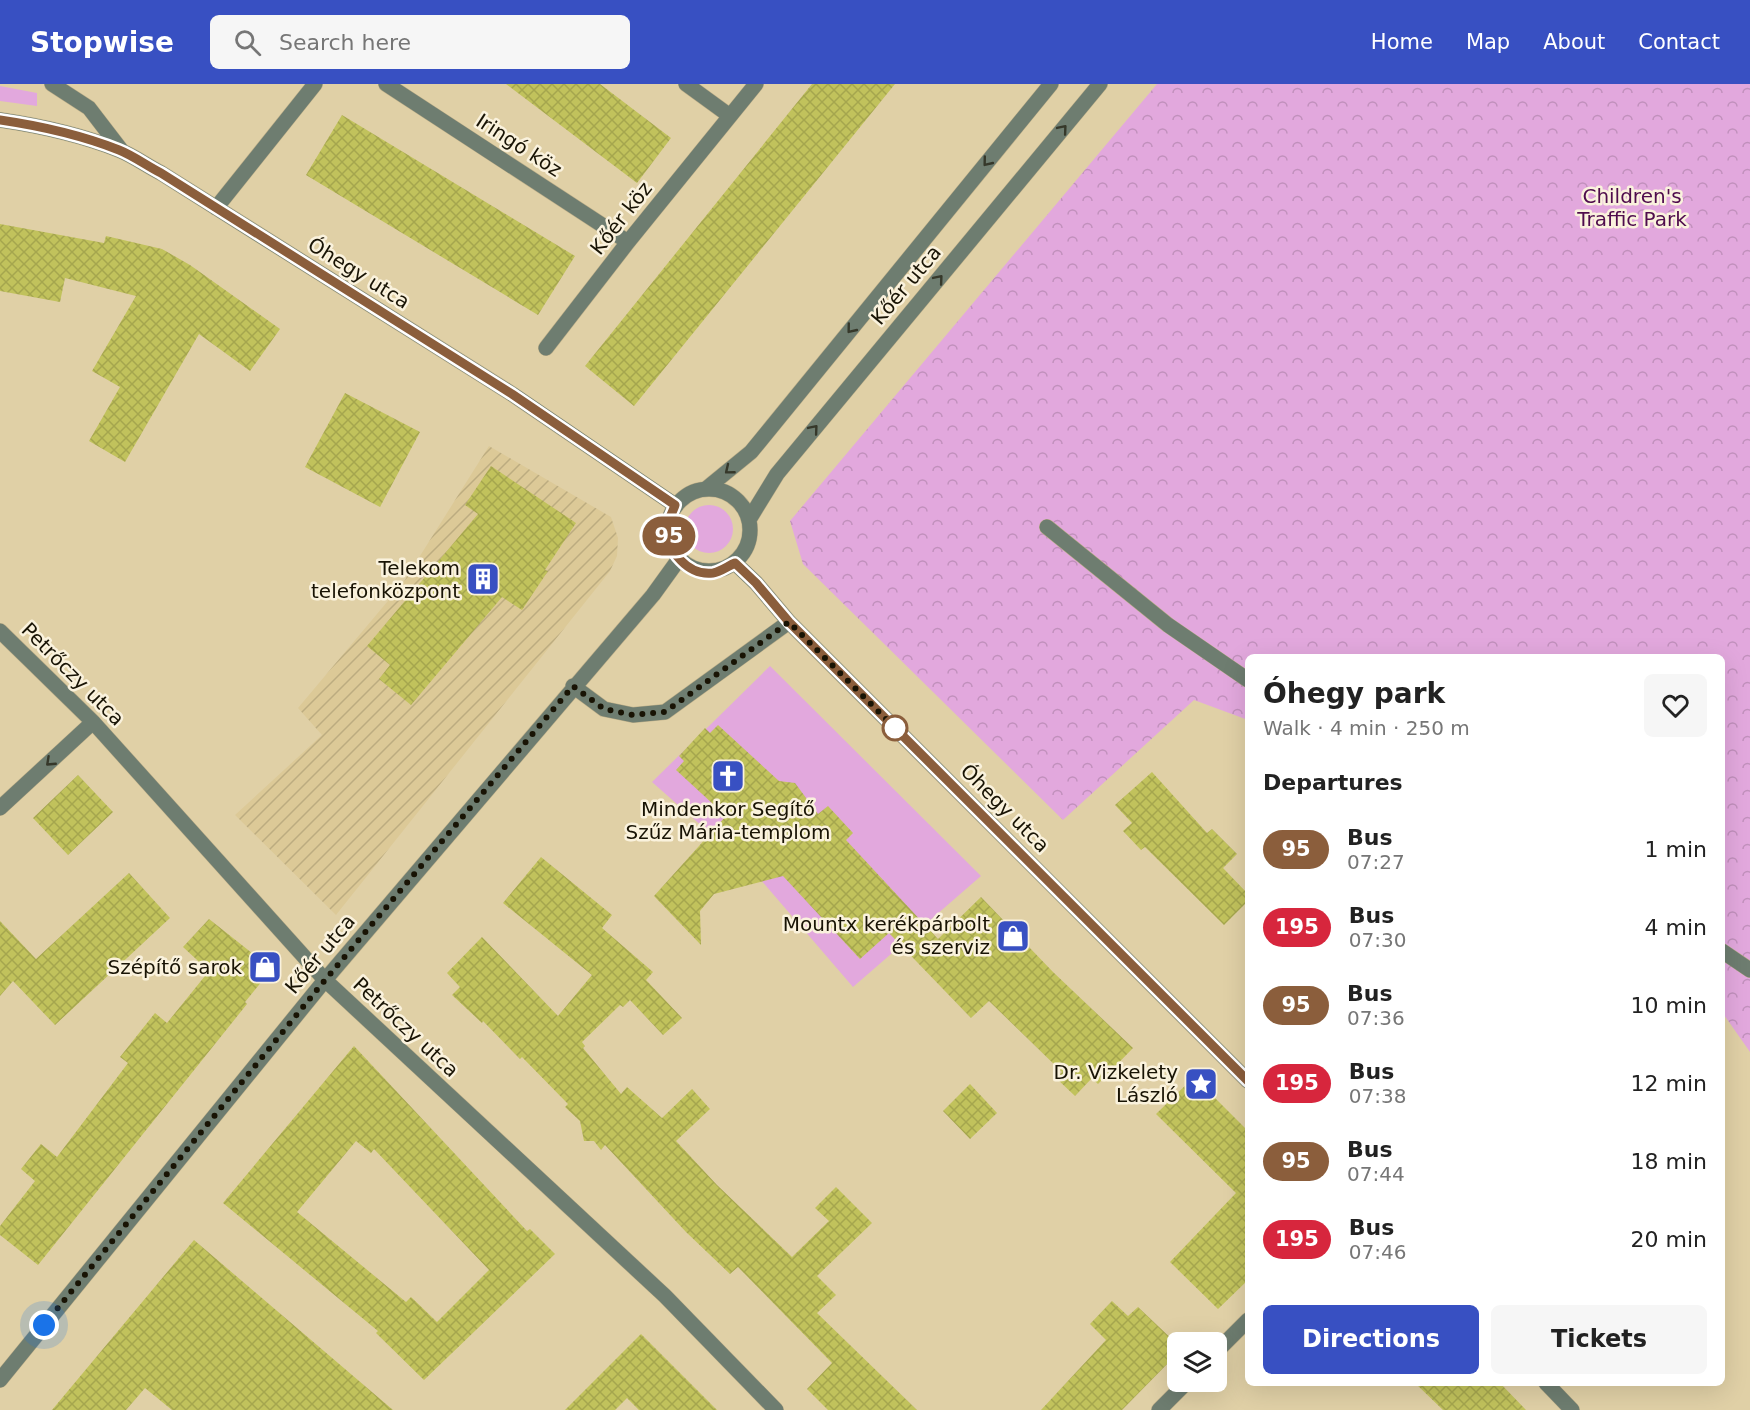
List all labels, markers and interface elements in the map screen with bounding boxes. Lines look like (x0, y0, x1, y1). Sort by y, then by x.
search box (210, 15, 630, 69)
text: Stopwise (30, 26, 174, 59)
icon: search (231, 26, 264, 59)
text: Search here (279, 30, 411, 55)
text: Home (1371, 30, 1433, 54)
text: Map (1466, 30, 1510, 54)
text: About (1543, 30, 1605, 54)
text: Contact (1638, 30, 1720, 54)
street label: Iringó köz (472, 108, 566, 182)
one-way arrow (1056, 125, 1067, 136)
one-way arrow (984, 155, 995, 166)
street label: Kőér köz (585, 177, 657, 259)
park label: Children's Traffic Park (1576, 184, 1687, 231)
street label: Óhegy utca (304, 232, 414, 314)
street label: Kőér utca (866, 241, 946, 329)
one-way arrow (931, 275, 942, 286)
one-way arrow (847, 322, 858, 333)
one-way arrow (807, 425, 818, 436)
one-way arrow (725, 462, 736, 473)
line badge: 95 (642, 516, 696, 556)
text: 95 (654, 524, 684, 548)
place label: Telekom telefonközpont (311, 556, 460, 603)
building icon: Telekom telefonközpont (465, 561, 501, 597)
street label: Petrőczy utca (17, 618, 129, 730)
button: heart (1644, 674, 1707, 737)
text: Óhegy park (1263, 677, 1445, 710)
unlabelled marker (882, 715, 908, 741)
text: Walk · 4 min · 250 m (1263, 716, 1470, 740)
one-way arrow (47, 755, 57, 766)
church icon: Mindenkor Segítő Szűz Mária-templom (710, 758, 746, 794)
street label: Óhegy utca (956, 759, 1054, 857)
text: Departures (1263, 770, 1403, 795)
place label: Mindenkor Segítő Szűz Mária-templom (625, 797, 831, 844)
text: Bus (1347, 825, 1393, 850)
text: 95 (1281, 837, 1311, 861)
text: 1 min (1645, 837, 1707, 862)
text: 07:27 (1347, 850, 1405, 874)
text: Bus (1349, 903, 1394, 928)
street label: Kőér utca (280, 910, 360, 998)
place label: Mountx kerékpárbolt és szerviz (783, 912, 990, 959)
text: 195 (1275, 915, 1319, 939)
text: 4 min (1645, 915, 1707, 940)
shop icon: Mountx kerékpárbolt és szerviz (995, 918, 1031, 954)
text: 07:30 (1349, 928, 1406, 952)
shop icon: Szépítő sarok (247, 949, 283, 985)
place label: Szépítő sarok (108, 955, 242, 979)
street label: Petrőczy utca (348, 972, 464, 1082)
text: Bus (1347, 981, 1393, 1006)
text: 95 (1281, 993, 1311, 1017)
text: 10 min (1631, 993, 1707, 1018)
text: 07:36 (1347, 1006, 1405, 1030)
text: Bus (1349, 1059, 1394, 1084)
place label: Dr. Vizkelety László (1053, 1060, 1178, 1107)
place icon: Dr. Vizkelety László (1183, 1066, 1219, 1102)
text: 195 (1275, 1071, 1319, 1095)
text: 12 min (1631, 1071, 1707, 1096)
text: 07:38 (1349, 1084, 1406, 1108)
text: Bus (1347, 1137, 1393, 1162)
text: 95 (1281, 1149, 1311, 1173)
text: 18 min (1631, 1149, 1707, 1174)
text: 07:44 (1347, 1162, 1405, 1186)
text: Bus (1349, 1215, 1394, 1240)
text: 195 (1275, 1227, 1319, 1251)
text: 20 min (1631, 1227, 1707, 1252)
text: 07:46 (1349, 1240, 1406, 1264)
button: Directions (1263, 1305, 1479, 1374)
button: Tickets (1491, 1305, 1707, 1374)
your location (29, 1310, 59, 1340)
map controls (1167, 1332, 1227, 1392)
button: layers (1167, 1332, 1227, 1392)

